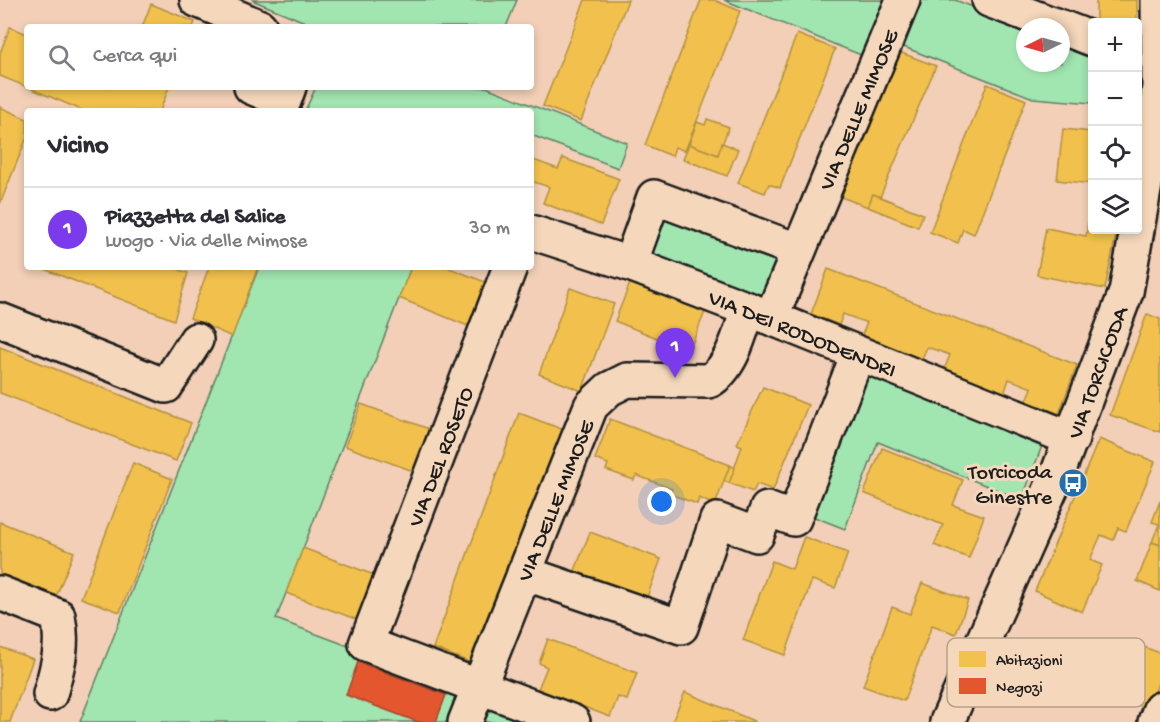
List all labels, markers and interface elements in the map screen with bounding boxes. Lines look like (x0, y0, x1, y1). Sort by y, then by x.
north arrow (1016, 18, 1070, 72)
map controls (1088, 18, 1142, 234)
button: + (1088, 18, 1142, 72)
search box (24, 24, 534, 90)
street label: VIA DELLE MIMOSE (815, 25, 907, 196)
icon: search (45, 41, 78, 74)
text: Cerca qui (93, 44, 177, 70)
button: − (1088, 72, 1142, 126)
button: locate (1088, 126, 1142, 180)
text: Vicino (48, 132, 108, 163)
button: layers (1088, 180, 1142, 234)
text: Piazzetta del Salice (105, 205, 285, 231)
text: 1 (63, 218, 72, 241)
text: 30 m (469, 218, 510, 241)
text: Luogo · Via delle Mimose (105, 231, 307, 254)
street label: VIA DEI RODODENDRI (703, 286, 899, 385)
street label: VIA TORCICODA (1063, 303, 1136, 444)
pin: 1 (656, 328, 694, 378)
street label: VIA DEL ROSETO (404, 384, 481, 532)
street label: VIA DELLE MIMOSE (513, 416, 602, 587)
place label: Torcicoda Ginestre (966, 461, 1053, 512)
bus stop icon: Torcicoda Ginestre (1057, 467, 1089, 499)
your location (647, 487, 676, 516)
legend (947, 638, 1145, 707)
text: Abitazioni (996, 653, 1063, 672)
text: Negozi (996, 680, 1043, 699)

